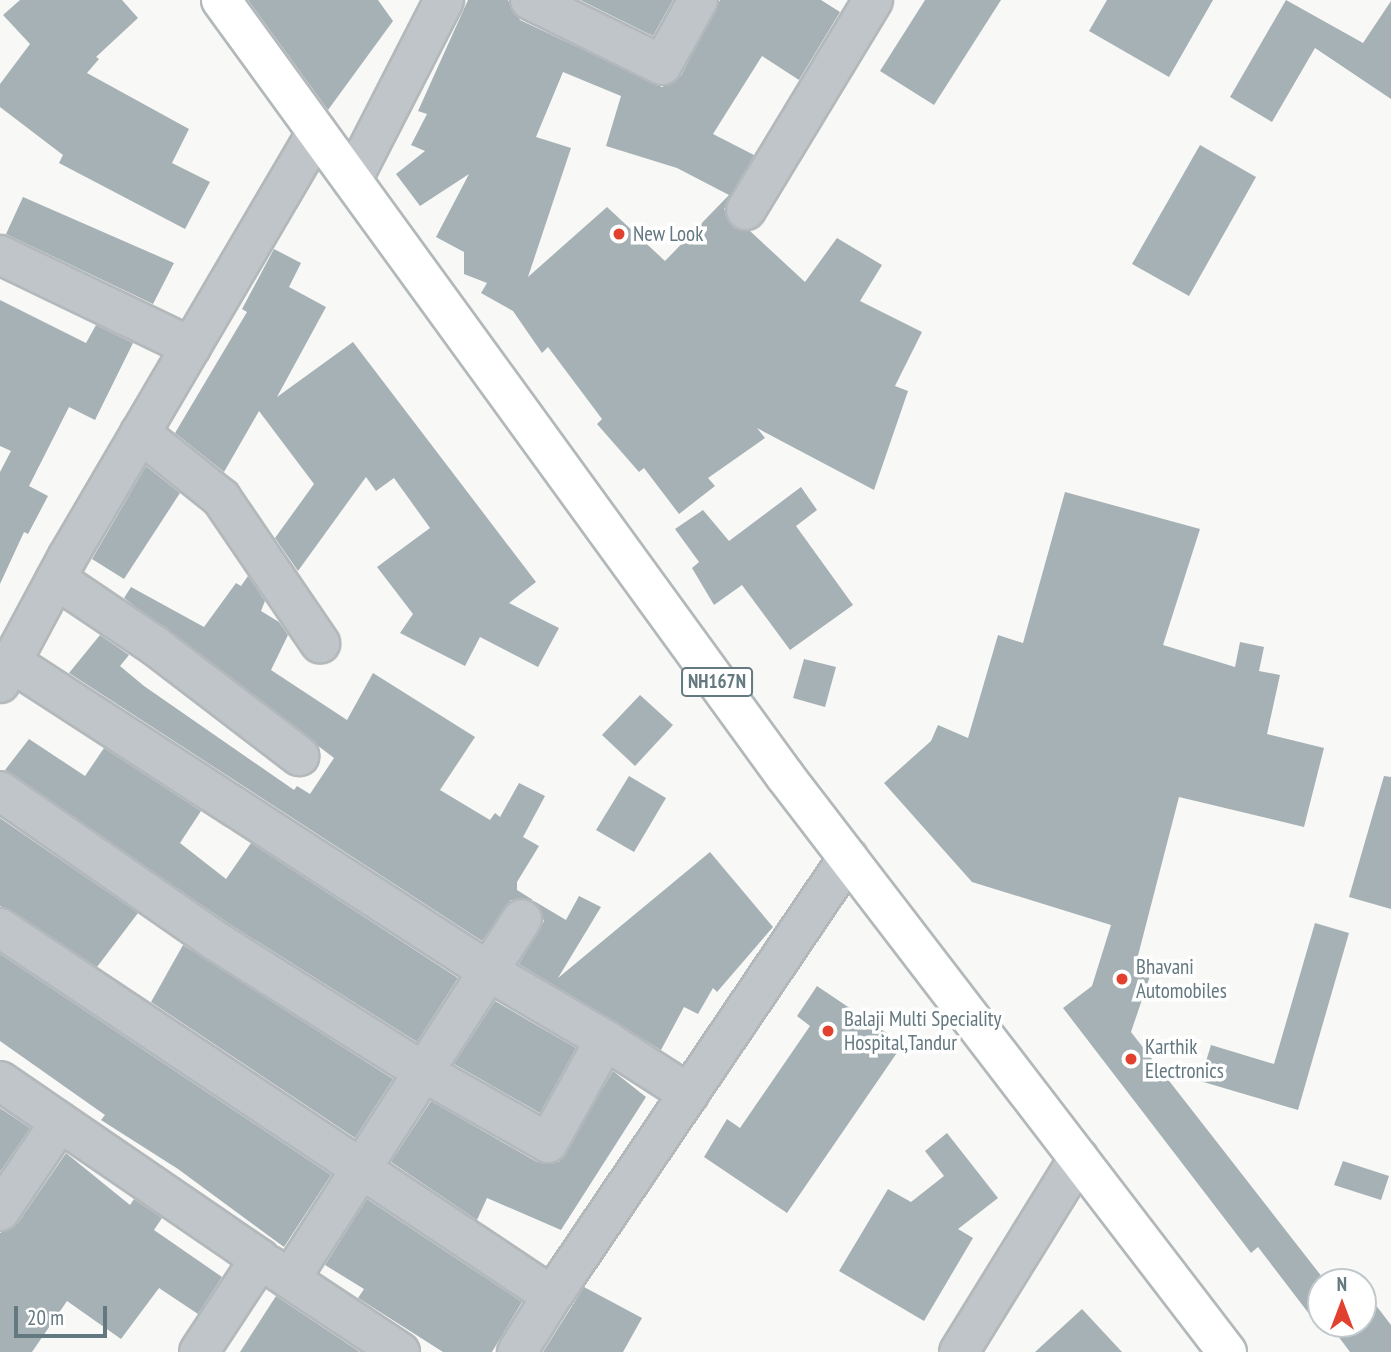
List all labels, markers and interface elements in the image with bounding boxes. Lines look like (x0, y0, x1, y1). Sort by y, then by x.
place label: New Look (633, 221, 704, 247)
marker: New Look (611, 226, 627, 242)
road number: NH167N (680, 666, 754, 698)
place label: Bhavani Automobiles (1136, 954, 1227, 1004)
marker: Bhavani Automobiles (1114, 971, 1130, 987)
place label: Balaji Multi Speciality Hospital,Tandur (844, 1006, 1001, 1056)
marker: Balaji Multi Speciality Hospital,Tandur (818, 1021, 838, 1041)
place label: Karthik Electronics (1145, 1034, 1224, 1084)
marker: Karthik Electronics (1123, 1051, 1139, 1067)
north arrow (1307, 1268, 1377, 1338)
text: N (1337, 1272, 1347, 1296)
scale bar (18, 1292, 110, 1336)
text: 20 m (27, 1304, 64, 1331)

